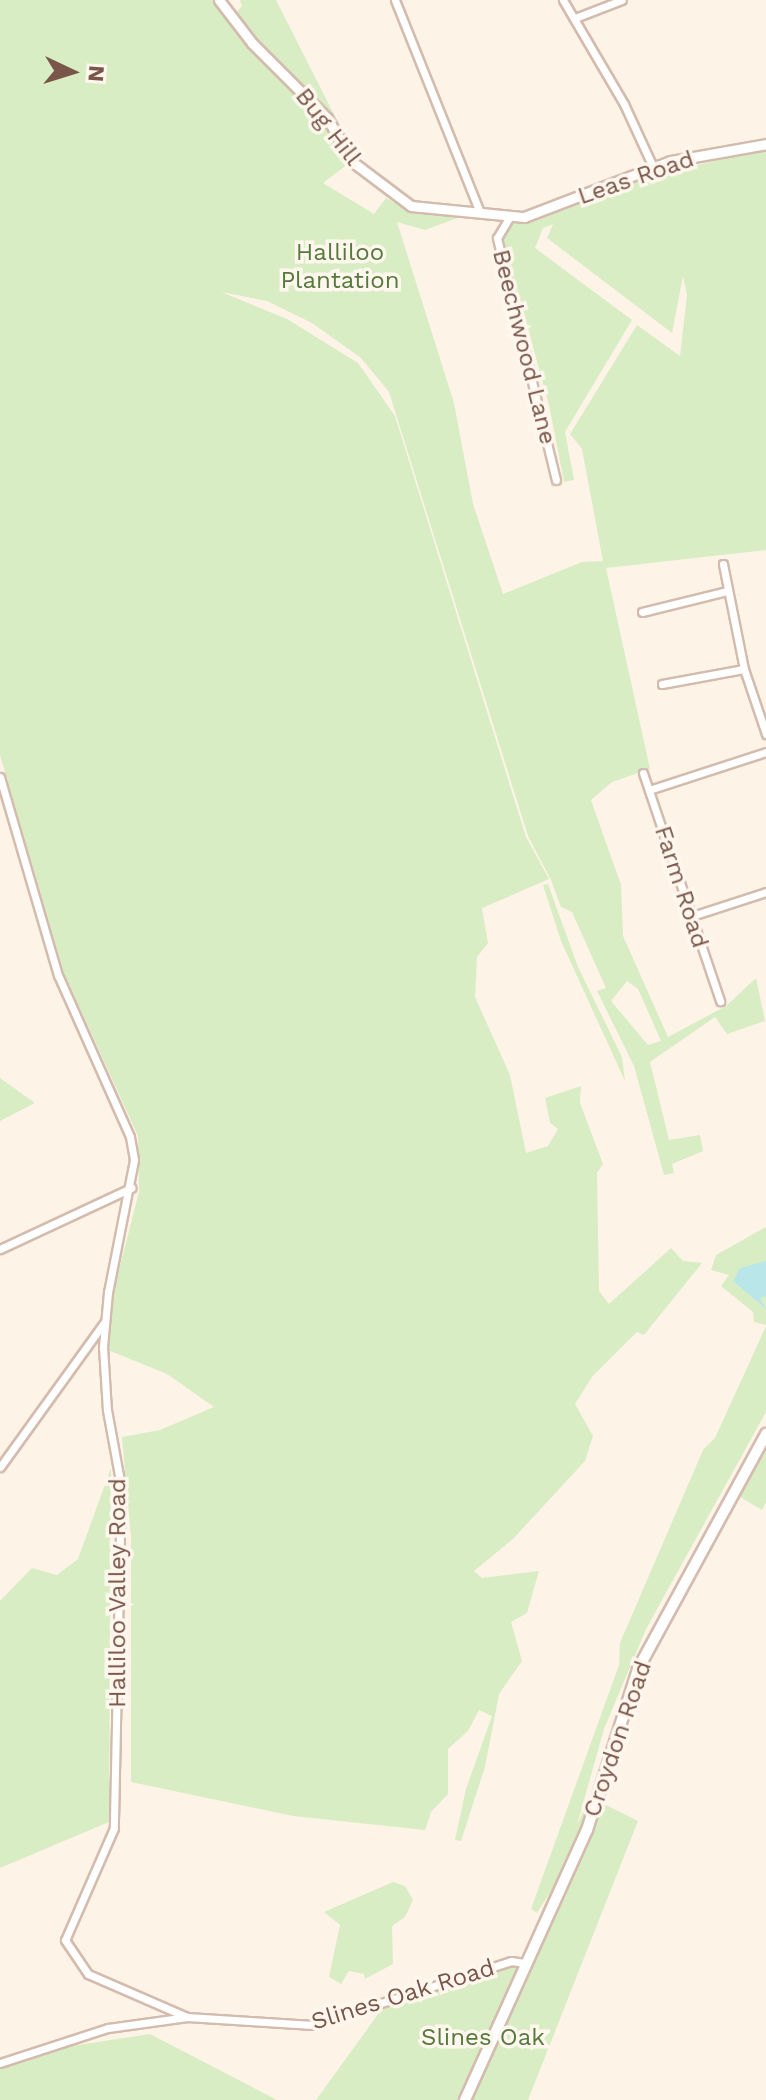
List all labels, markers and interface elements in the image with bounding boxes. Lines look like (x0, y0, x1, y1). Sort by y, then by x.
north arrow (32, 32, 112, 112)
text: N (83, 65, 109, 83)
street label: Bug Hill (289, 83, 367, 171)
street label: Leas Road (574, 145, 698, 211)
park label: Halliloo Plantation (280, 239, 400, 295)
street label: Beechwood Lane (486, 247, 562, 447)
street label: Farm Road (648, 822, 714, 952)
street label: Halliloo Valley Road (104, 1477, 132, 1709)
street label: Croydon Road (578, 1657, 658, 1821)
street label: Slines Oak Road (308, 1953, 498, 2037)
park label: Slines Oak (421, 2024, 545, 2052)

